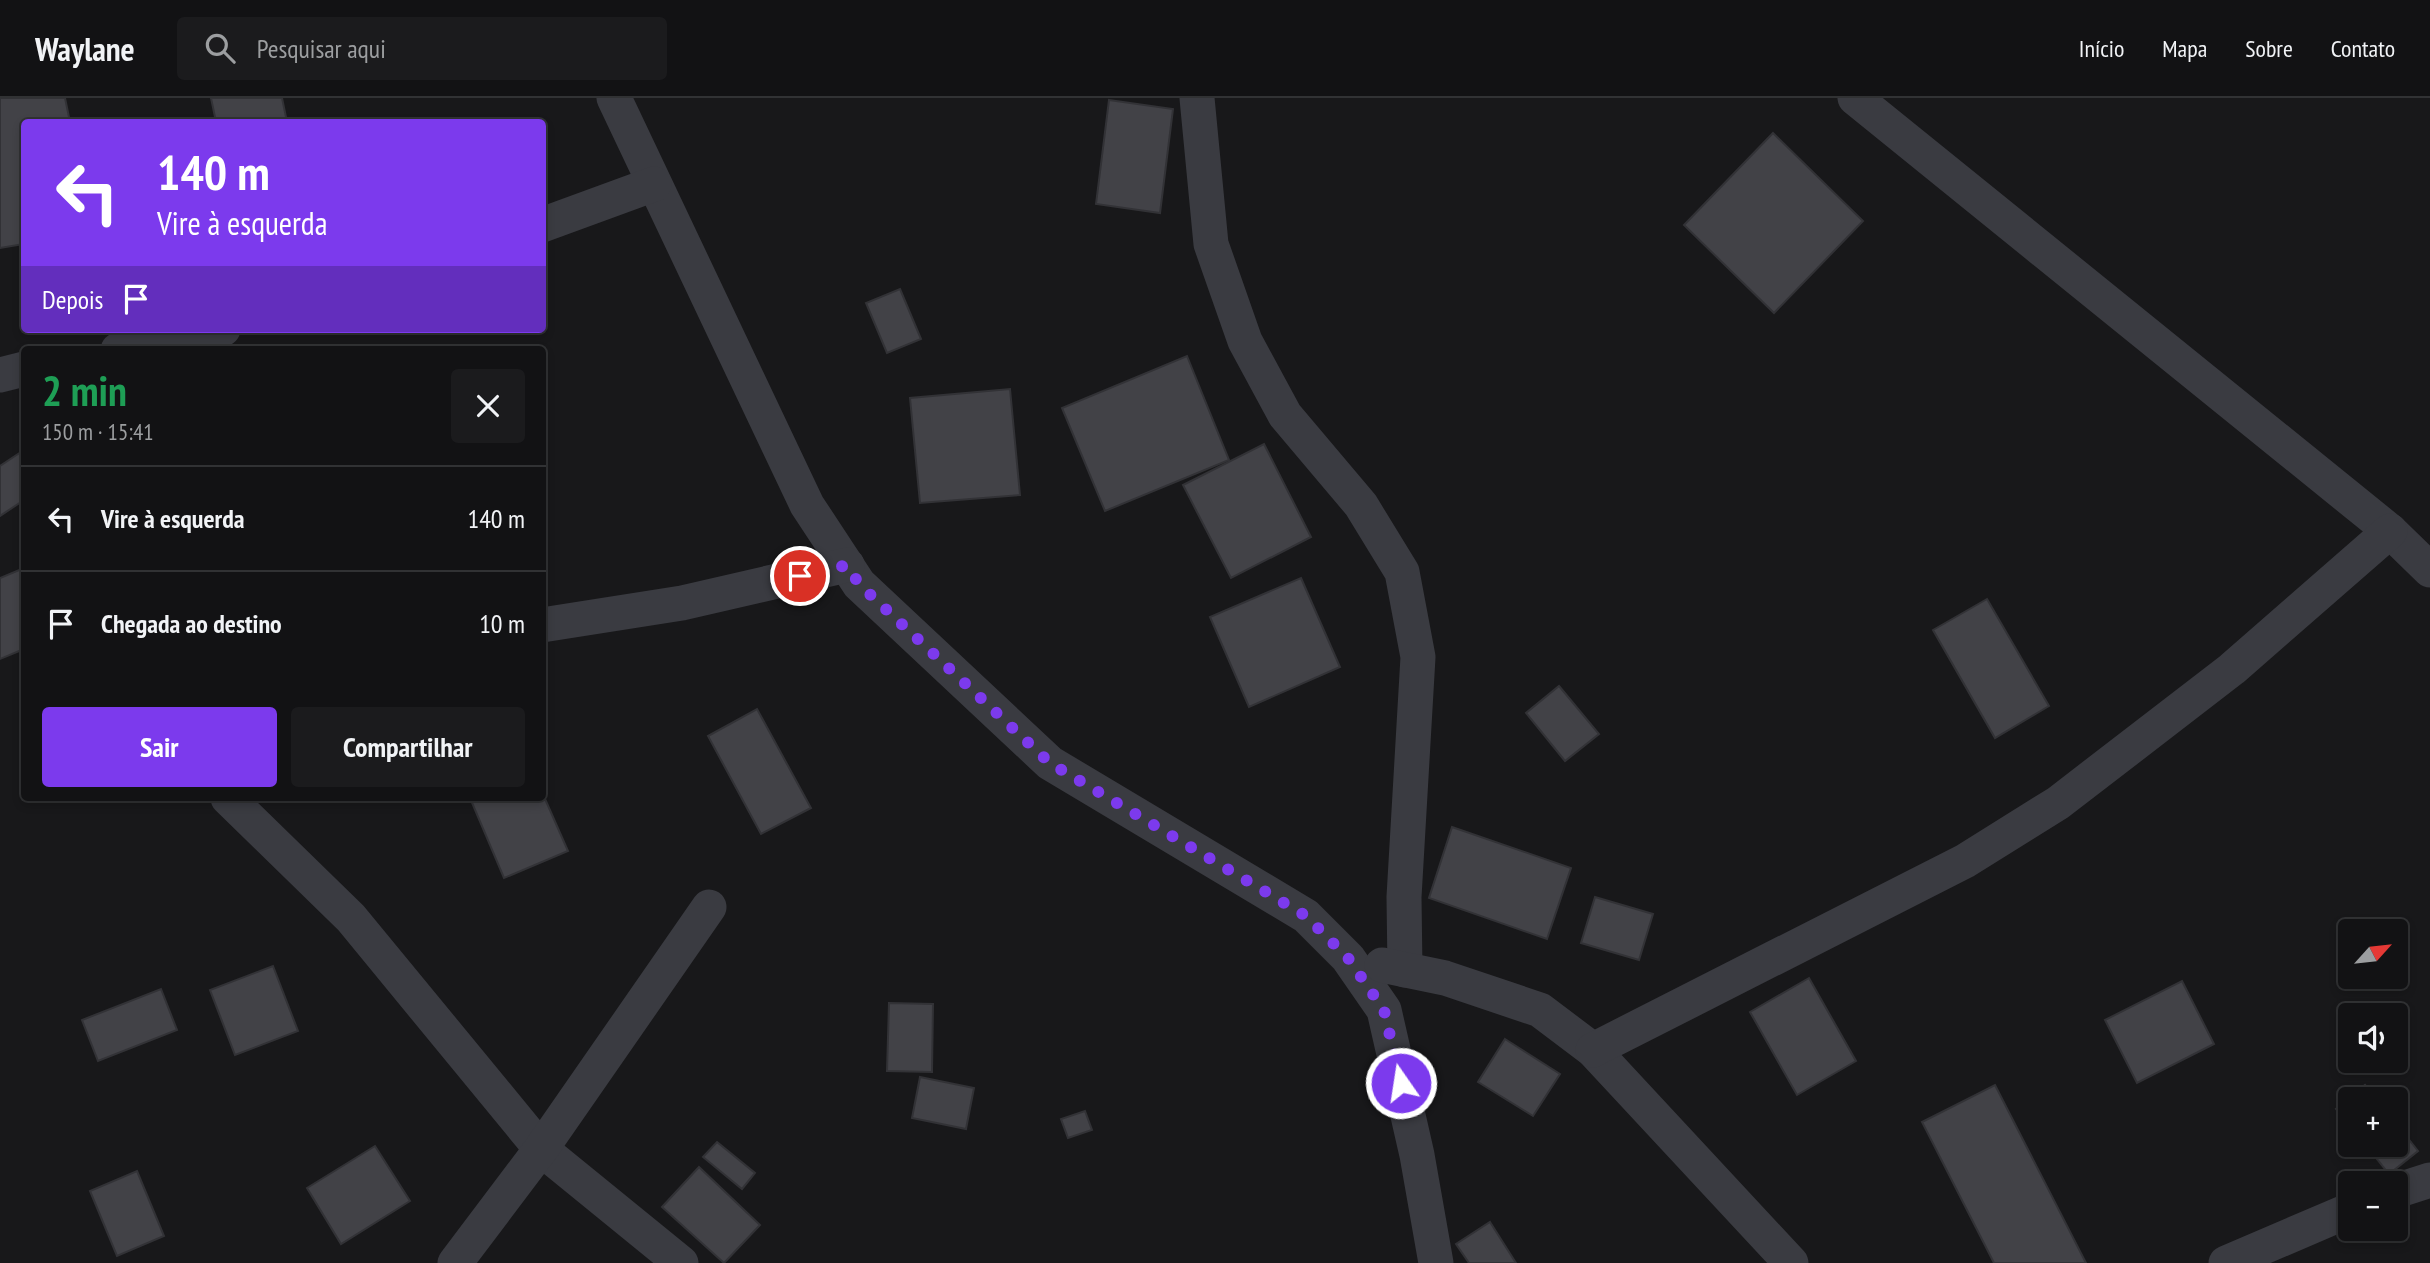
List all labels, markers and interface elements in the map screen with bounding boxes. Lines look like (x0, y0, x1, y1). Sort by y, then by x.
search box (177, 17, 667, 80)
text: Waylane (35, 27, 135, 70)
icon: search (201, 29, 239, 67)
text: Pesquisar aqui (257, 32, 386, 65)
text: Início (2079, 33, 2124, 64)
text: Mapa (2162, 33, 2207, 64)
text: Sobre (2245, 33, 2293, 64)
text: Contato (2331, 33, 2395, 64)
text: 140 m (157, 140, 270, 204)
icon: left (42, 147, 133, 238)
text: Vire à esquerda (157, 202, 328, 244)
icon: arrive (117, 280, 155, 318)
text: Depois (42, 283, 103, 316)
text: 2 min (42, 363, 127, 418)
button: close (451, 369, 525, 443)
text: 150 m · 15:41 (42, 417, 154, 446)
icon: left (42, 500, 80, 538)
text: Vire à esquerda (101, 502, 244, 535)
text: 140 m (467, 502, 525, 535)
pin (770, 546, 830, 606)
icon: arrive (781, 557, 819, 595)
icon: arrive (42, 605, 80, 643)
text: Chegada ao destino (101, 607, 282, 640)
text: 10 m (479, 607, 525, 640)
button: Sair (42, 707, 277, 787)
button: Compartilhar (291, 707, 525, 787)
north arrow (2338, 919, 2408, 989)
map controls (2338, 919, 2408, 1241)
button: sound (2338, 1003, 2408, 1073)
position arrow (1364, 1046, 1438, 1120)
button: + (2338, 1087, 2408, 1157)
button: − (2338, 1171, 2408, 1241)

